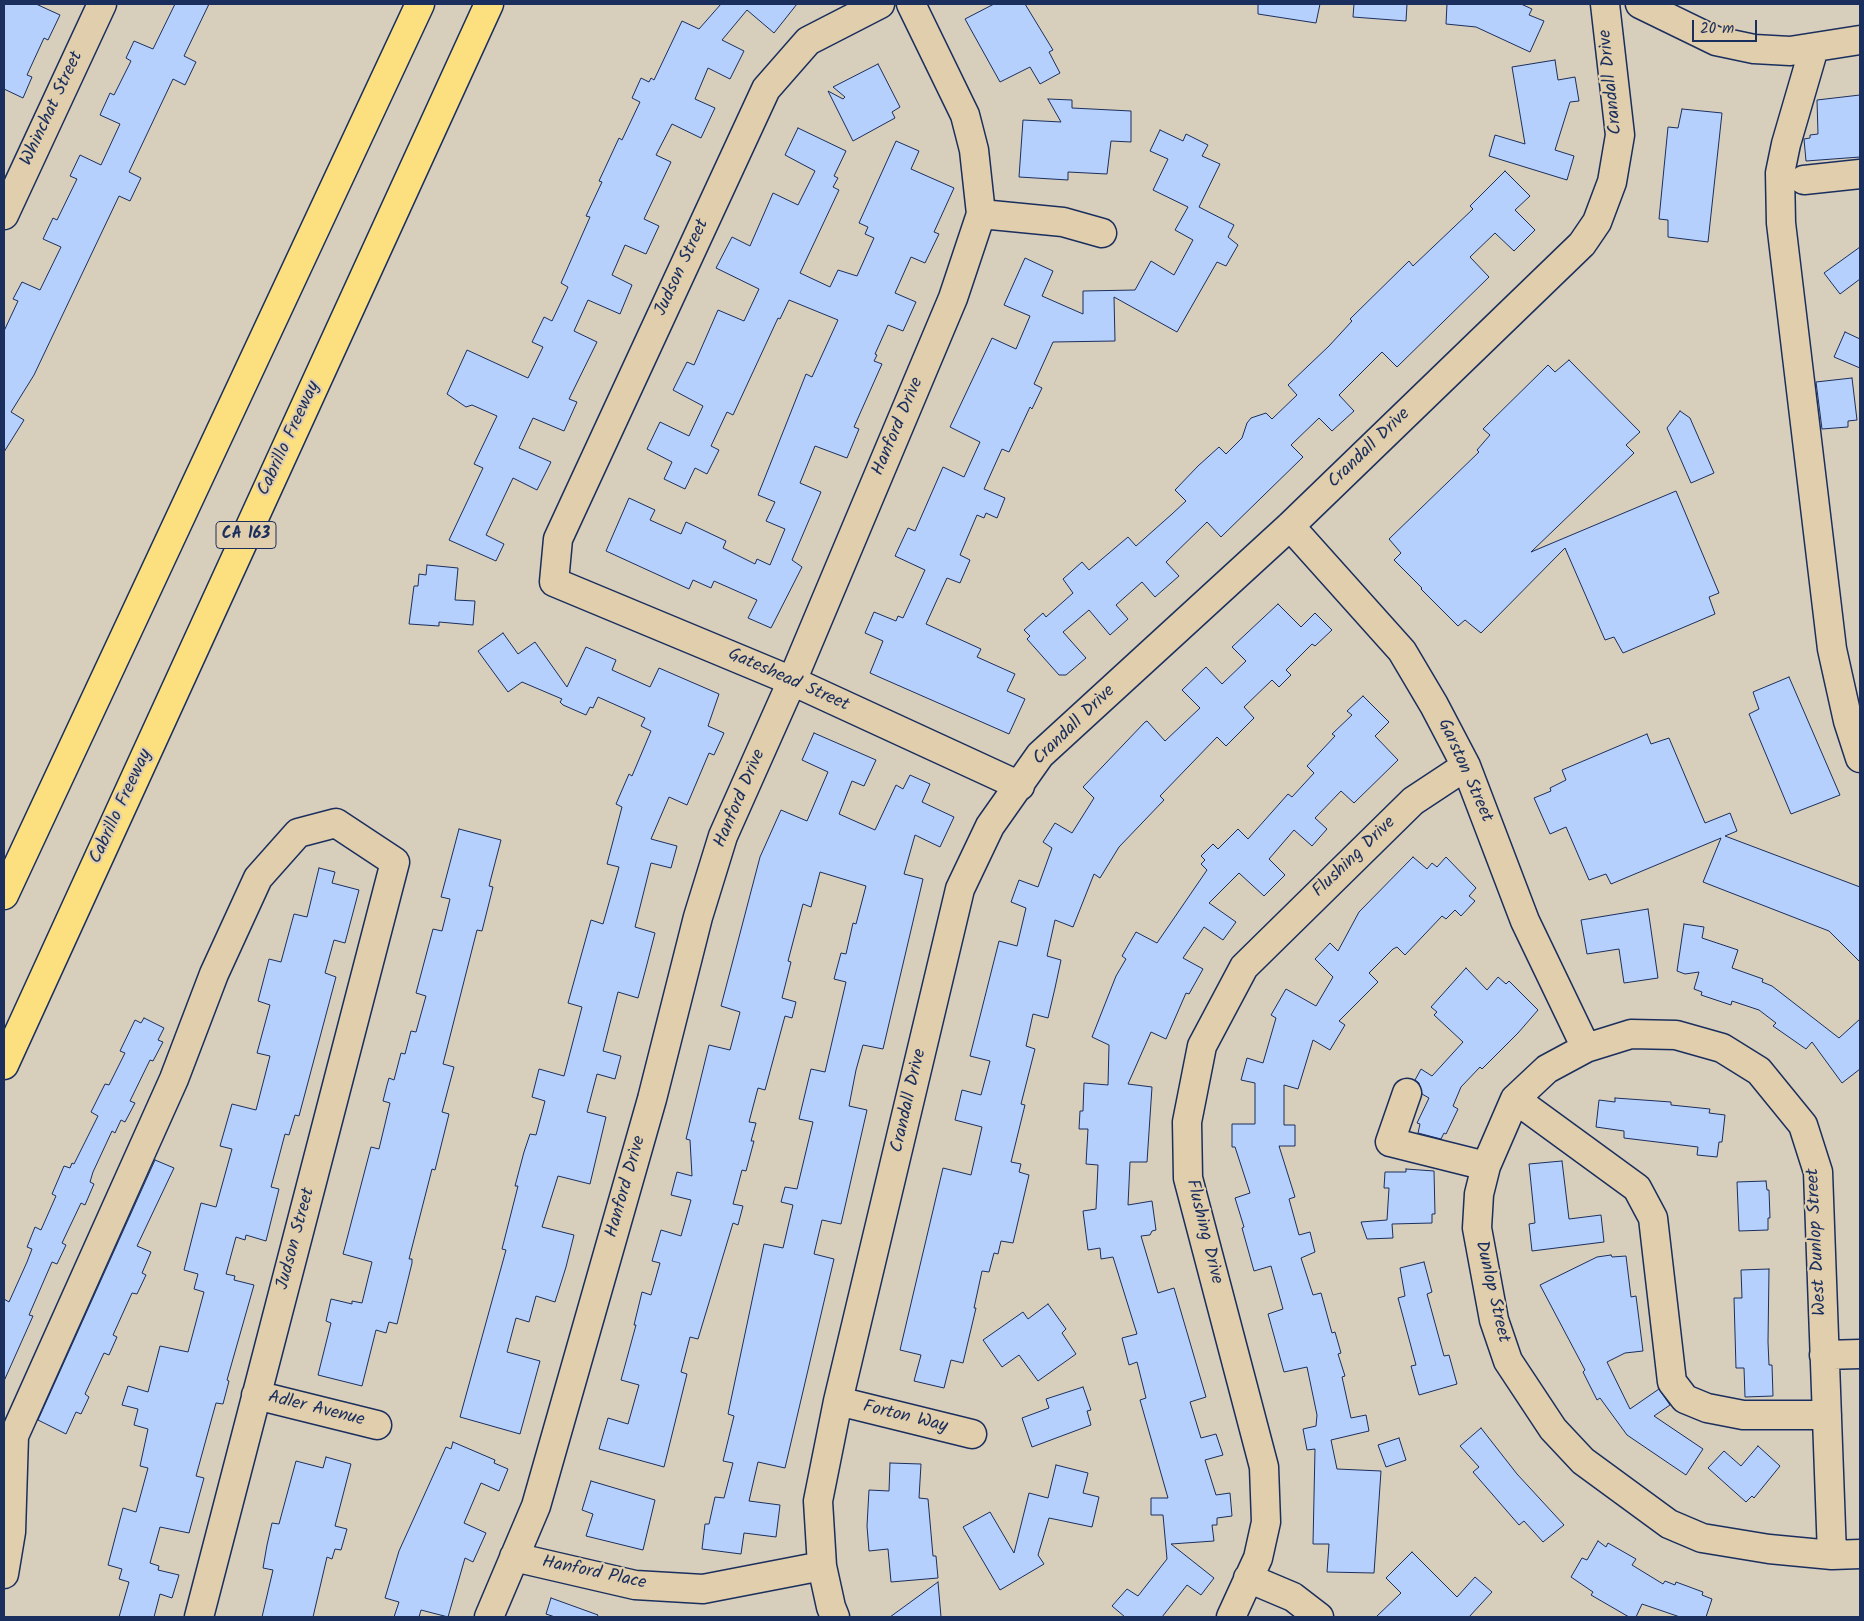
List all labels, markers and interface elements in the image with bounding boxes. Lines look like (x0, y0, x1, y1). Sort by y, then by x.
scale bar (1694, 10, 1759, 42)
text: 20 m (1700, 17, 1734, 41)
street label: Crandall Drive (1596, 28, 1628, 136)
street label: Whinchat Street (17, 48, 89, 170)
street label: Judson Street (651, 216, 715, 320)
street label: Hanford Drive (869, 375, 929, 479)
street label: Cabrillo Freeway (254, 378, 326, 500)
street label: Crandall Drive (1324, 404, 1416, 494)
road number: CA 163 (216, 522, 276, 548)
street label: Gateshead Street (724, 645, 852, 717)
street label: Crandall Drive (1029, 681, 1121, 771)
street label: Garston Street (1432, 716, 1496, 826)
street label: Cabrillo Freeway (86, 746, 158, 868)
street label: Hanford Drive (711, 747, 771, 851)
street label: Flushing Drive (1309, 813, 1401, 903)
street label: Crandall Drive (888, 1047, 932, 1155)
street label: Hanford Drive (602, 1134, 652, 1240)
street label: West Dunlop Street (1803, 1168, 1833, 1316)
street label: Flushing Drive (1180, 1177, 1226, 1287)
street label: Judson Street (273, 1186, 321, 1292)
street label: Dunlop Street (1469, 1239, 1513, 1345)
street label: Adler Avenue (266, 1388, 366, 1432)
street label: Forton Way (860, 1397, 950, 1439)
street label: Hanford Place (540, 1552, 648, 1596)

